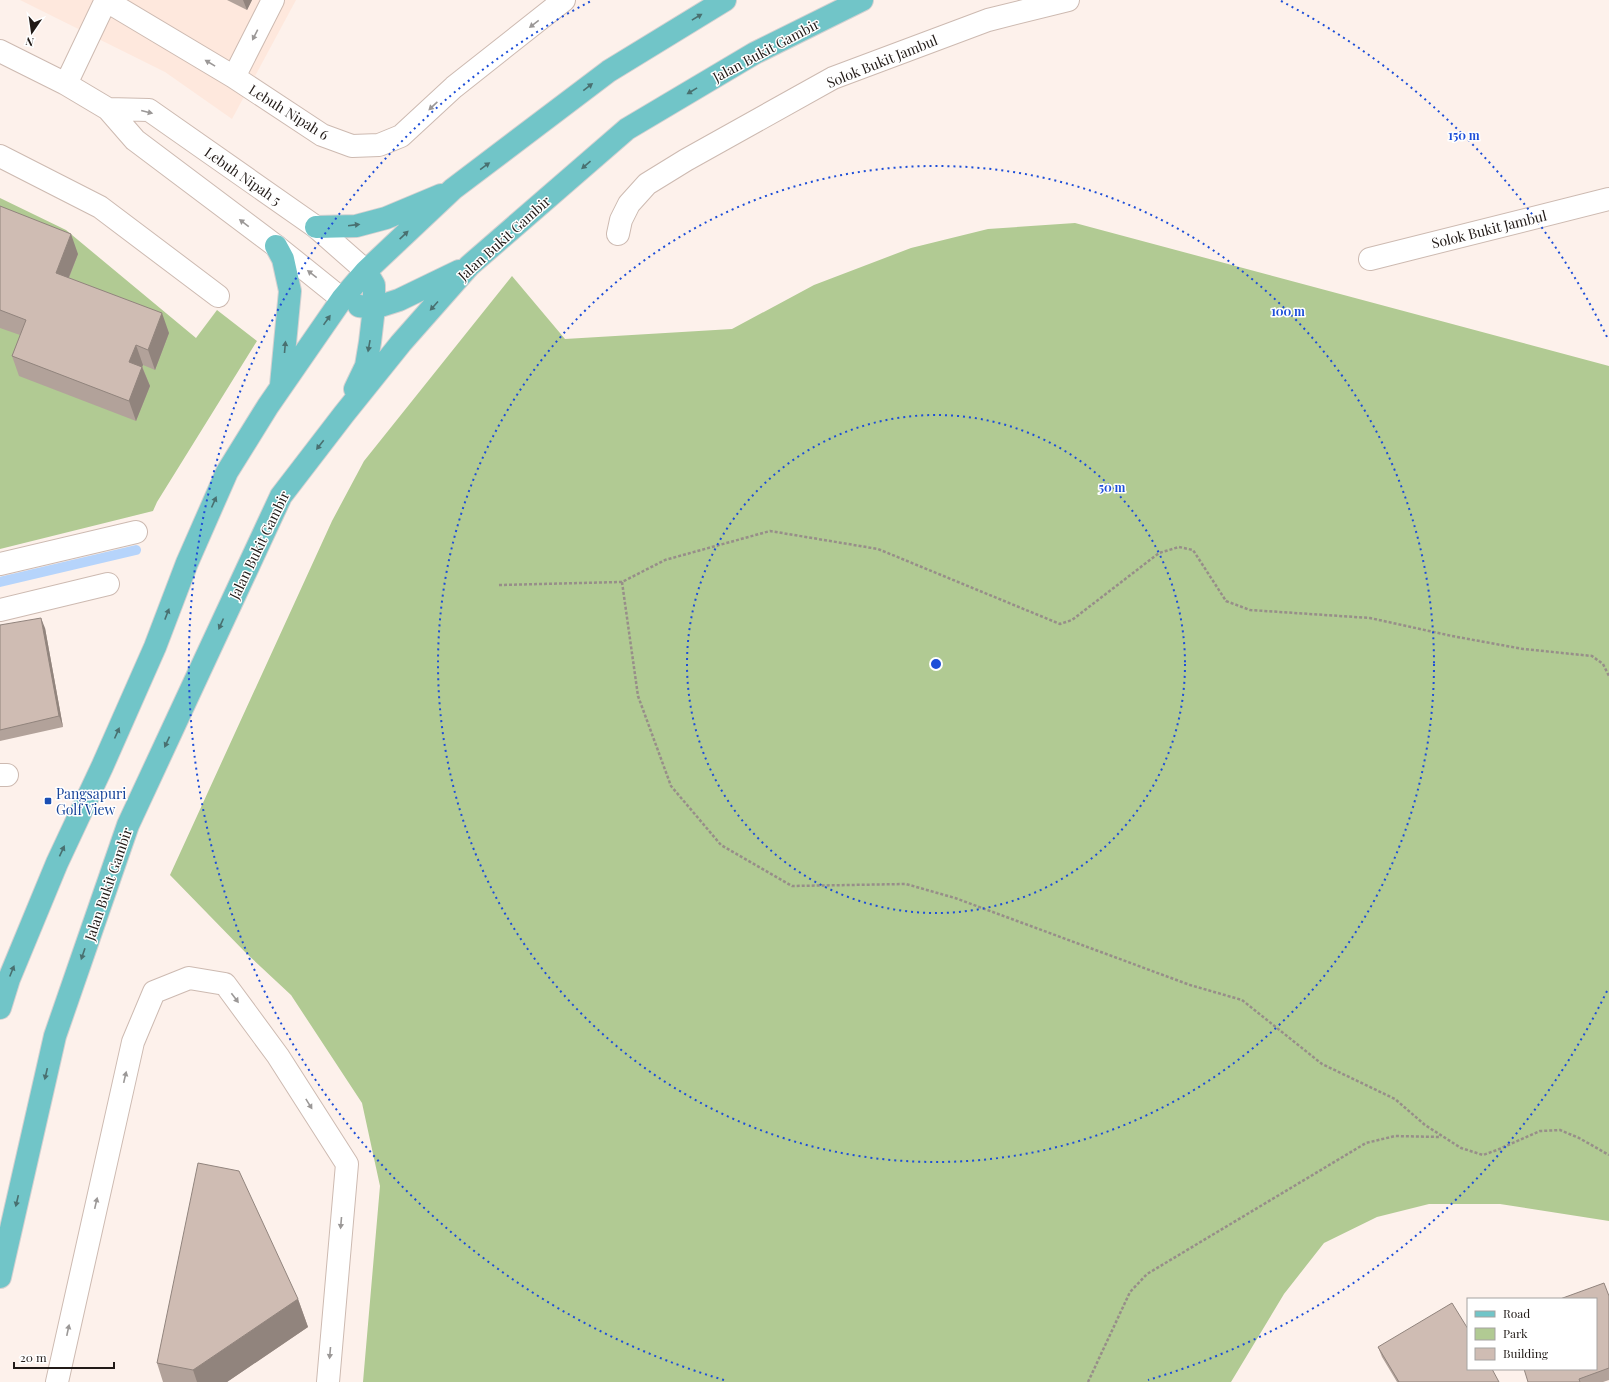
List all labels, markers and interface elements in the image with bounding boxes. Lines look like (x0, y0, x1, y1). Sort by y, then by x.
north arrow (12, 12, 52, 52)
one-way arrow (691, 13, 703, 20)
street label: Jalan Bukit Gambir (708, 13, 823, 87)
one-way arrow (528, 19, 539, 28)
one-way arrow (252, 29, 258, 41)
street label: Solok Bukit Jambul (824, 30, 940, 92)
text: N (24, 34, 35, 50)
one-way arrow (204, 59, 216, 66)
street label: Lebuh Nipah 6 (245, 80, 333, 144)
one-way arrow (582, 83, 593, 91)
one-way arrow (686, 87, 698, 94)
one-way arrow (428, 101, 438, 111)
one-way arrow (140, 109, 153, 115)
text: 150 m (1448, 127, 1480, 143)
street label: Lebuh Nipah 5 (201, 143, 285, 210)
one-way arrow (580, 161, 591, 170)
one-way arrow (479, 162, 490, 170)
street label: Jalan Bukit Gambir (453, 191, 555, 285)
street label: Solok Bukit Jambul (1429, 206, 1549, 252)
one-way arrow (239, 218, 250, 227)
one-way arrow (348, 222, 361, 228)
one-way arrow (400, 231, 409, 240)
one-way arrow (306, 270, 317, 279)
one-way arrow (430, 301, 439, 311)
text: 100 m (1271, 303, 1305, 319)
one-way arrow (323, 314, 331, 325)
one-way arrow (366, 340, 372, 352)
one-way arrow (282, 341, 288, 354)
one-way arrow (316, 439, 324, 450)
text: 50 m (1099, 479, 1126, 495)
street label: Jalan Bukit Gambir (224, 487, 294, 603)
one-way arrow (211, 495, 217, 507)
one-way arrow (165, 607, 171, 619)
one-way arrow (218, 619, 224, 630)
centre of rings (929, 657, 943, 671)
one-way arrow (114, 728, 120, 739)
one-way arrow (164, 737, 170, 748)
place label: Pangsapuri Golf View (56, 784, 126, 819)
marker: Pangsapuri Golf View (43, 796, 53, 806)
street label: Jalan Bukit Gambir (79, 824, 136, 944)
one-way arrow (59, 846, 65, 857)
one-way arrow (80, 949, 86, 961)
one-way arrow (9, 966, 15, 977)
one-way arrow (231, 992, 239, 1003)
one-way arrow (43, 1068, 49, 1080)
one-way arrow (122, 1070, 128, 1083)
one-way arrow (305, 1099, 313, 1110)
one-way arrow (14, 1194, 20, 1207)
one-way arrow (94, 1197, 100, 1210)
one-way arrow (338, 1217, 345, 1229)
legend (1467, 1298, 1597, 1370)
text: Road (1503, 1305, 1530, 1321)
one-way arrow (65, 1324, 71, 1336)
text: Park (1503, 1325, 1528, 1341)
scale bar (14, 1344, 114, 1370)
text: Building (1503, 1345, 1549, 1361)
one-way arrow (327, 1347, 333, 1359)
text: 20 m (20, 1349, 47, 1365)

